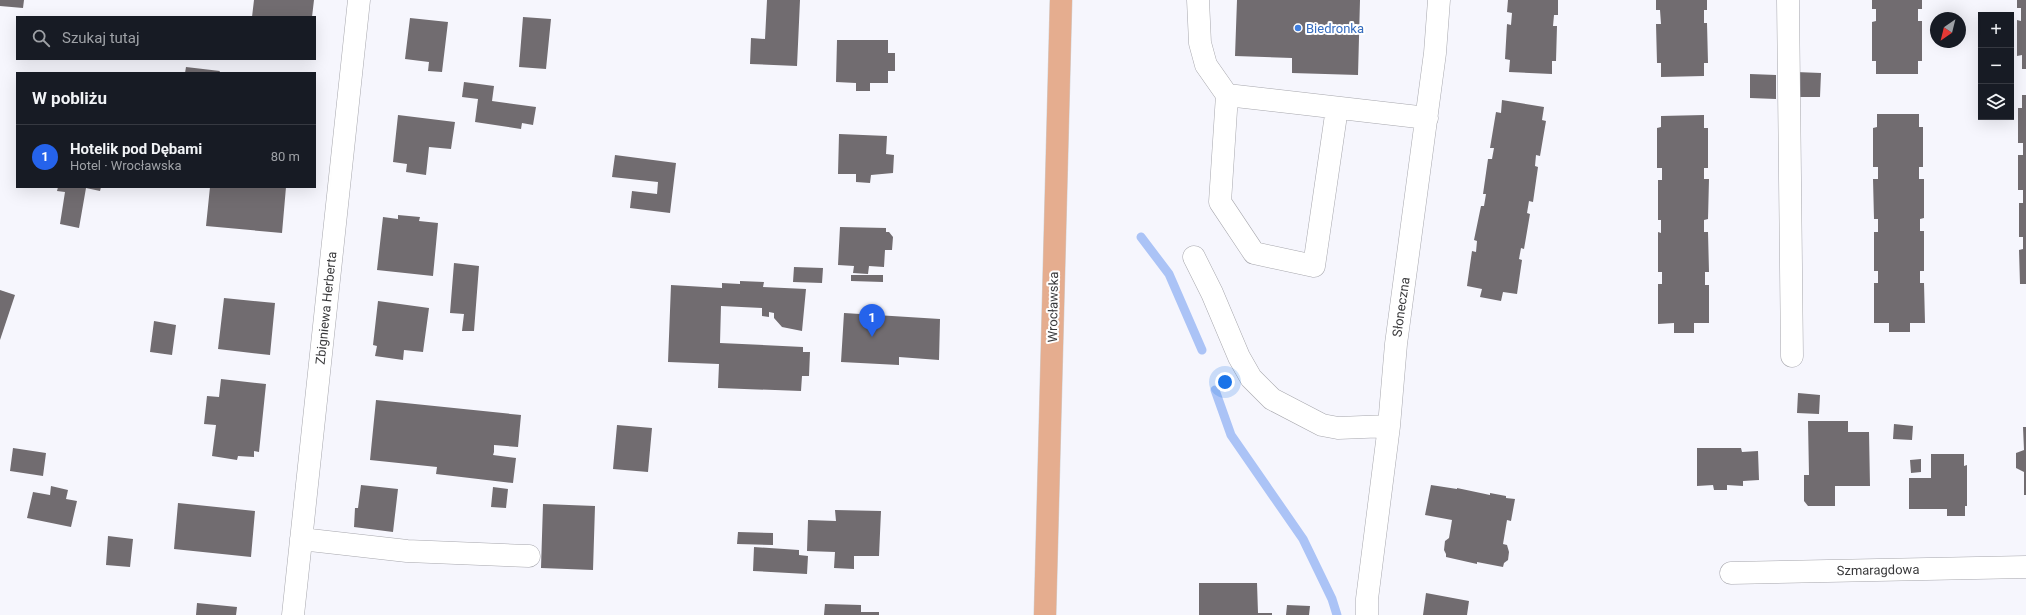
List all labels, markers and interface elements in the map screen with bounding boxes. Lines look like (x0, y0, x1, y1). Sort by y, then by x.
north arrow (1930, 12, 1966, 48)
map controls (1978, 12, 2014, 120)
button: + (1978, 12, 2014, 48)
search box (16, 16, 316, 60)
place label: Biedronka (1306, 21, 1364, 36)
marker: Biedronka (1293, 23, 1303, 33)
icon: search (30, 27, 52, 49)
text: Szukaj tutaj (62, 29, 140, 47)
button: − (1978, 48, 2014, 84)
button: layers (1978, 84, 2014, 120)
text: W pobliżu (32, 88, 107, 108)
text: Hotelik pod Dębami (70, 140, 202, 158)
text: 1 (41, 149, 49, 164)
text: 80 m (271, 149, 300, 164)
text: Hotel · Wrocławska (70, 158, 181, 173)
street label: Zbigniewa Herberta (313, 251, 339, 365)
street label: Wrocławska (1045, 272, 1061, 342)
street label: Słoneczna (1389, 276, 1413, 338)
pin: 1 (859, 304, 885, 337)
your location (1215, 372, 1235, 392)
street label: Szmaragdowa (1837, 562, 1919, 578)

